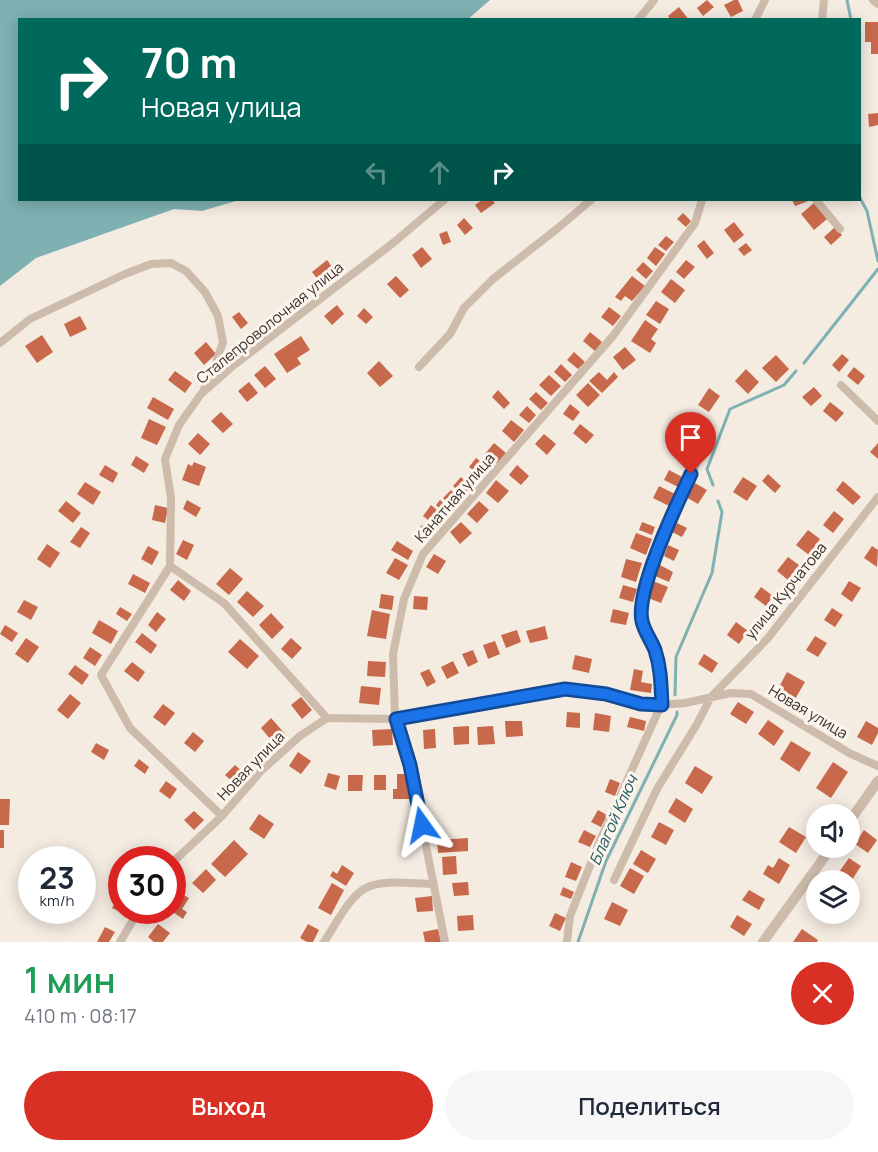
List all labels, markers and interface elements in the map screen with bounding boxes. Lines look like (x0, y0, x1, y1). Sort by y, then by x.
text: 70 m (141, 33, 237, 91)
icon: right (42, 42, 120, 120)
text: Новая улица (141, 88, 302, 125)
icon: left (360, 156, 393, 189)
icon: ahead (423, 156, 456, 189)
icon: right (486, 156, 519, 189)
street label: Сталепроволочная улица (192, 257, 348, 389)
pin (665, 412, 716, 474)
icon: arrive (674, 421, 707, 454)
street label: Канатная улица (410, 448, 500, 547)
street label: улица Курчатова (740, 538, 831, 644)
street label: Новая улица (765, 680, 852, 744)
street label: Новая улица (212, 726, 289, 805)
water label: Благой Ключ (583, 770, 643, 868)
position arrow (390, 793, 454, 857)
map controls (806, 804, 860, 924)
button: sound (806, 804, 860, 858)
speed limit sign: 30 (108, 846, 186, 924)
text: 23 (39, 857, 75, 898)
button: layers (806, 870, 860, 924)
text: km/h (40, 890, 74, 911)
text: 1 мин (24, 955, 116, 1004)
button: close (791, 962, 854, 1025)
text: 410 m · 08:17 (24, 1002, 137, 1029)
button: Выход (24, 1071, 433, 1140)
button: Поделиться (445, 1071, 854, 1140)

